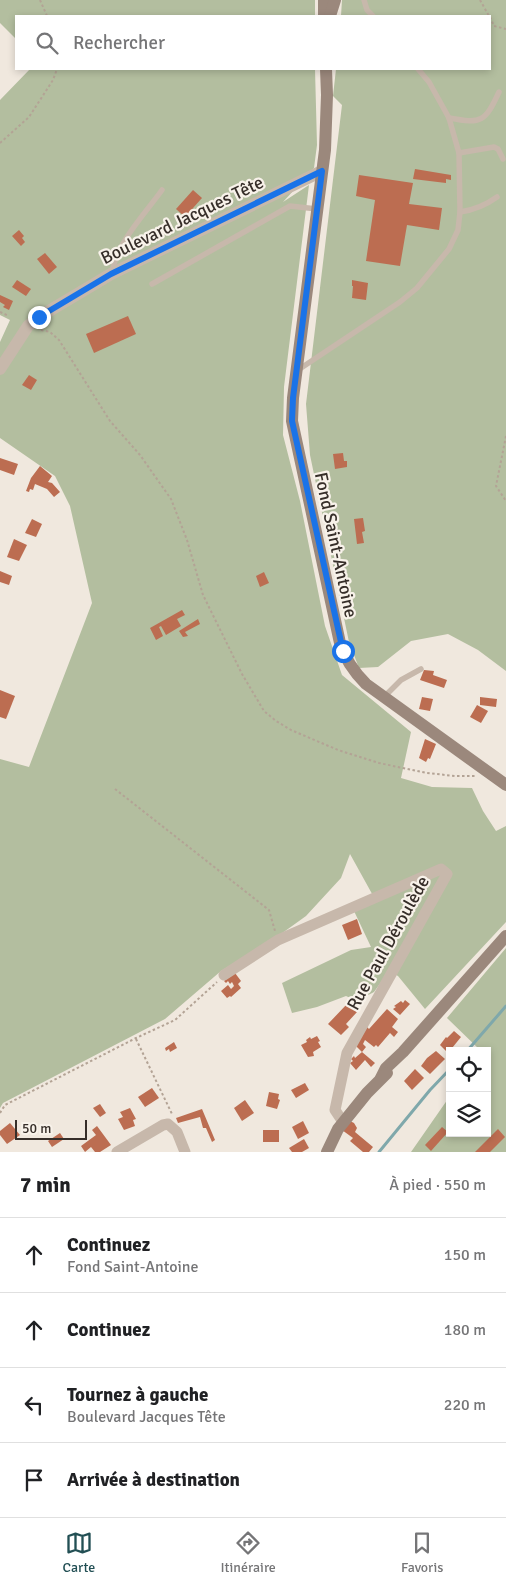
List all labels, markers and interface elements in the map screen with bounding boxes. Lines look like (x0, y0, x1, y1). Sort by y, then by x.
search box (15, 15, 491, 70)
icon: search (33, 29, 61, 57)
text: Rechercher (73, 31, 165, 55)
street label: Boulevard Jacques Tête (97, 171, 267, 269)
route end (28, 306, 51, 329)
street label: Fond Saint-Antoine (310, 470, 362, 620)
route start (332, 640, 355, 663)
street label: Rue Paul Déroulède (342, 872, 434, 1014)
map controls (446, 1047, 491, 1137)
button: locate (446, 1047, 491, 1092)
button: layers (446, 1092, 491, 1137)
scale bar (15, 1117, 88, 1140)
text: 50 m (22, 1120, 51, 1137)
text: 7 min (20, 1172, 71, 1198)
text: À pied · 550 m (389, 1175, 486, 1195)
text: Continuez (67, 1233, 150, 1257)
icon: ahead (20, 1241, 48, 1269)
text: 150 m (444, 1245, 486, 1265)
text: Fond Saint-Antoine (67, 1257, 199, 1277)
icon: ahead (20, 1316, 48, 1344)
text: Continuez (67, 1318, 150, 1342)
text: 180 m (444, 1320, 486, 1340)
text: Tournez à gauche (67, 1383, 208, 1407)
icon: left (20, 1391, 48, 1419)
text: 220 m (444, 1395, 486, 1415)
text: Boulevard Jacques Tête (67, 1407, 226, 1427)
icon: arrive (20, 1466, 48, 1494)
text: Arrivée à destination (67, 1468, 240, 1492)
tab: Carte (63, 1529, 95, 1576)
tab: Itinéraire (220, 1529, 276, 1576)
tab: Favoris (401, 1529, 443, 1576)

